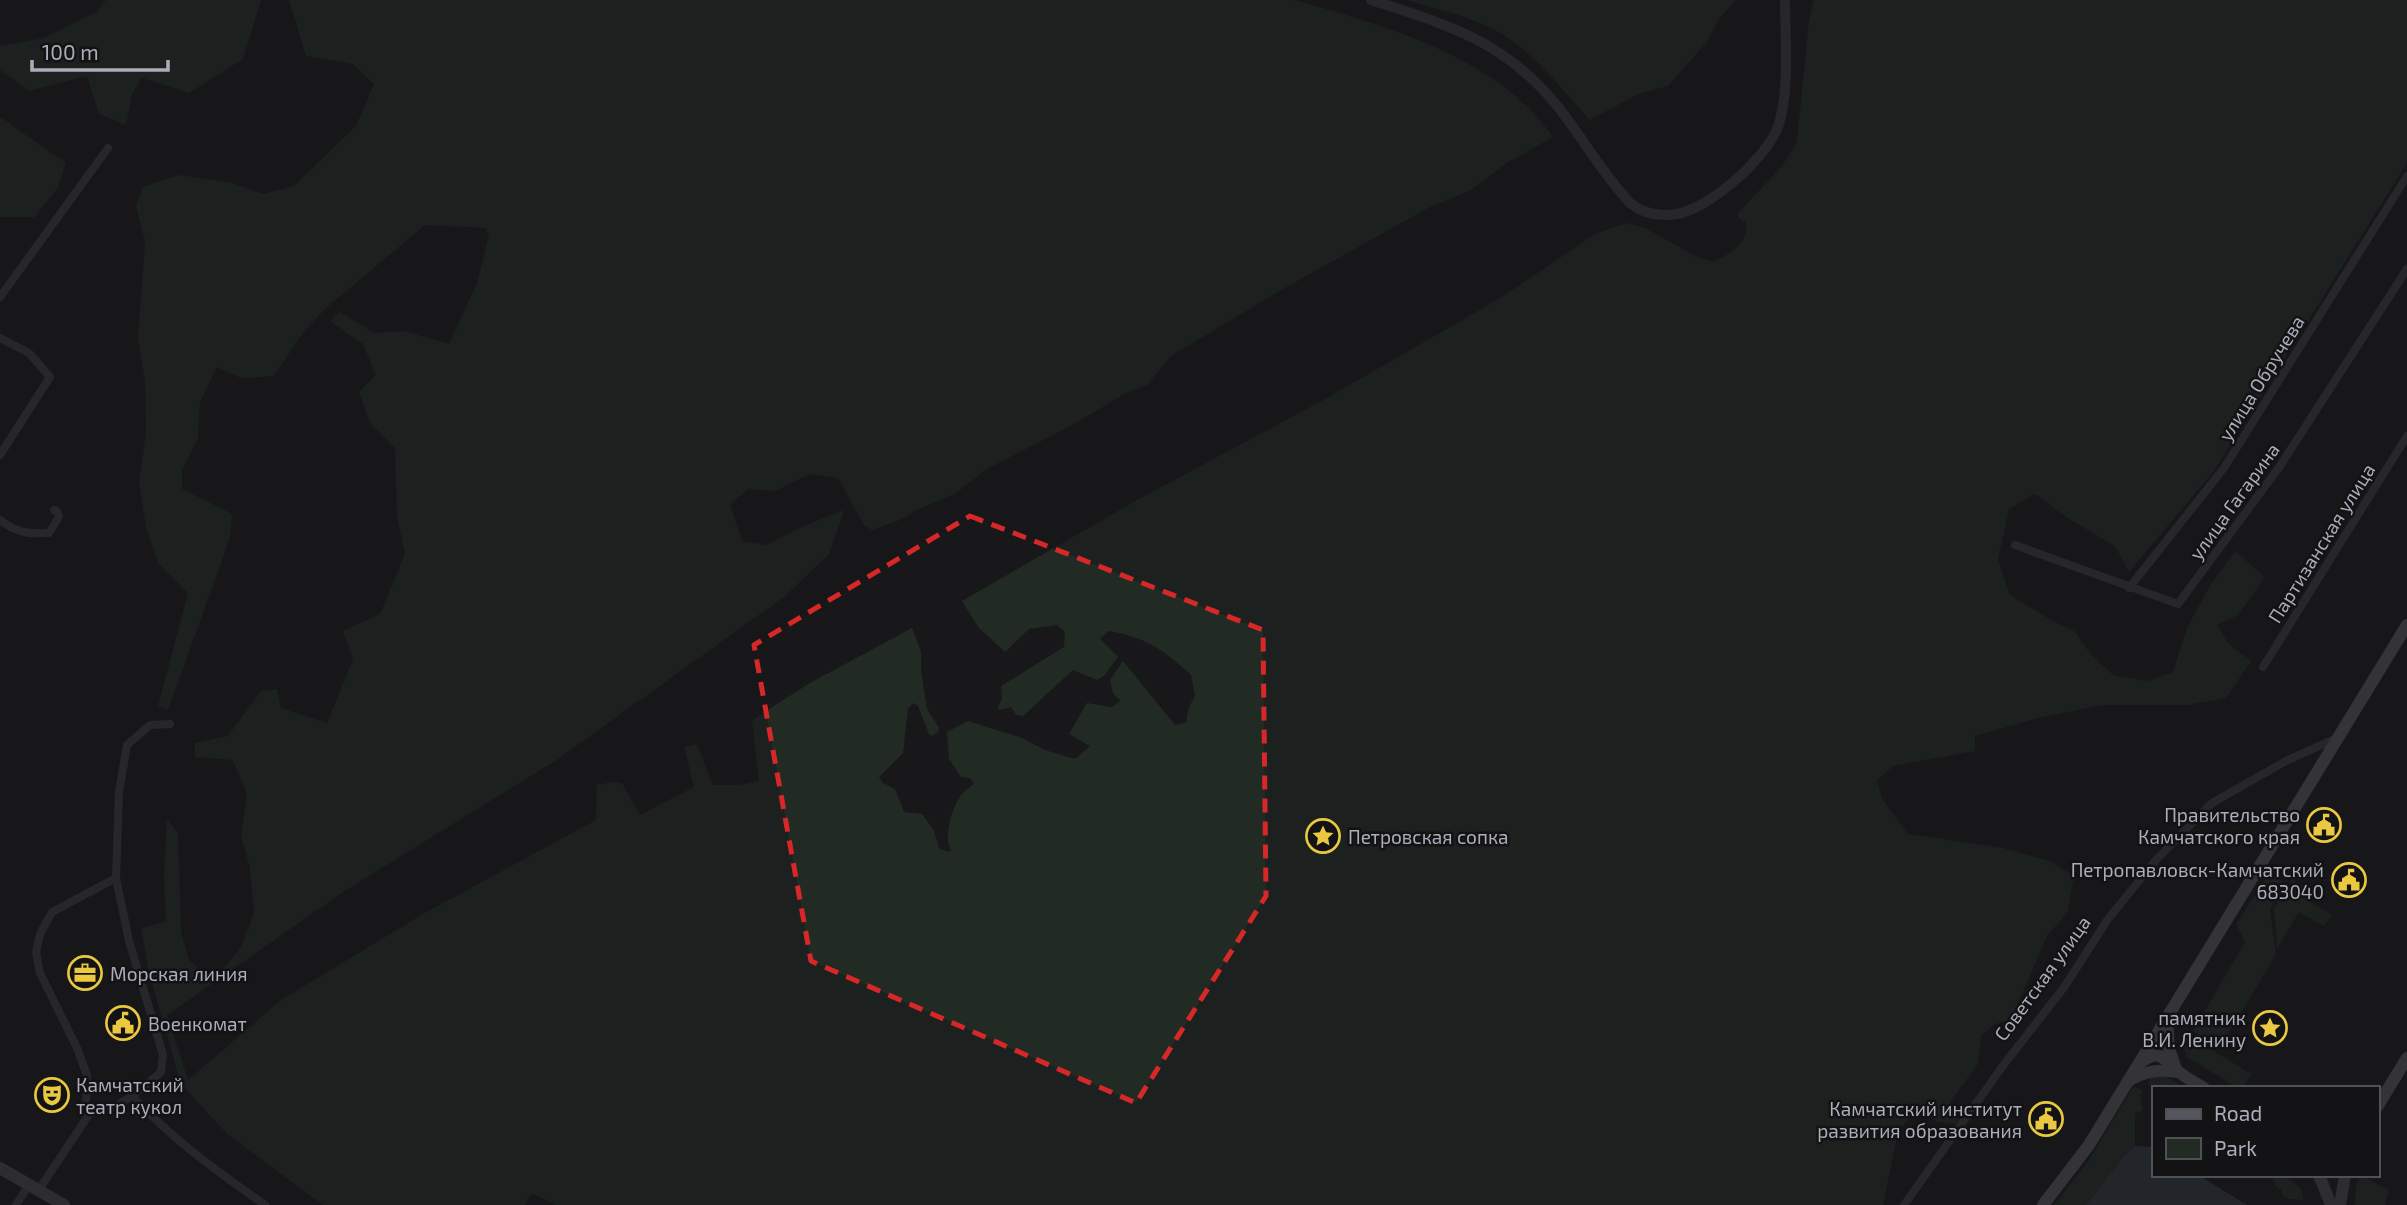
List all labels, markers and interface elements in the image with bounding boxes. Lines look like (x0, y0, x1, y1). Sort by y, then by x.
scale bar (32, 28, 168, 72)
text: 100 m (42, 39, 99, 64)
street label: улица Обручева (2213, 311, 2310, 445)
street label: улица Гагарина (2184, 438, 2285, 564)
street label: Партизанская улица (2263, 459, 2380, 627)
place label: Правительство Камчатского края (2138, 803, 2300, 848)
public building icon: Правительство Камчатского края (2305, 806, 2343, 844)
place icon: Петровская сопка (1304, 817, 1342, 855)
place label: Петровская сопка (1348, 825, 1509, 848)
place label: Петропавловск-Камчатский 683040 (2071, 858, 2324, 903)
public building icon: Петропавловск-Камчатский 683040 (2330, 861, 2368, 899)
street label: Советская улица (1989, 911, 2096, 1046)
office icon: Морская линия (66, 954, 104, 992)
place label: Морская линия (110, 962, 248, 985)
public building icon: Военкомат (104, 1004, 142, 1042)
place label: памятник В.И. Ленину (2142, 1006, 2246, 1052)
place icon: памятник В.И. Ленину (2251, 1009, 2289, 1047)
place label: Военкомат (148, 1012, 247, 1035)
place label: Камчатский театр кукол (76, 1073, 184, 1119)
theatre icon: Камчатский театр кукол (33, 1076, 71, 1114)
legend (2152, 1086, 2379, 1177)
place label: Камчатский институт развития образования (1817, 1097, 2022, 1142)
public building icon: Камчатский институт развития образования (2027, 1100, 2065, 1138)
text: Road (2214, 1100, 2262, 1125)
text: Park (2214, 1135, 2257, 1160)

